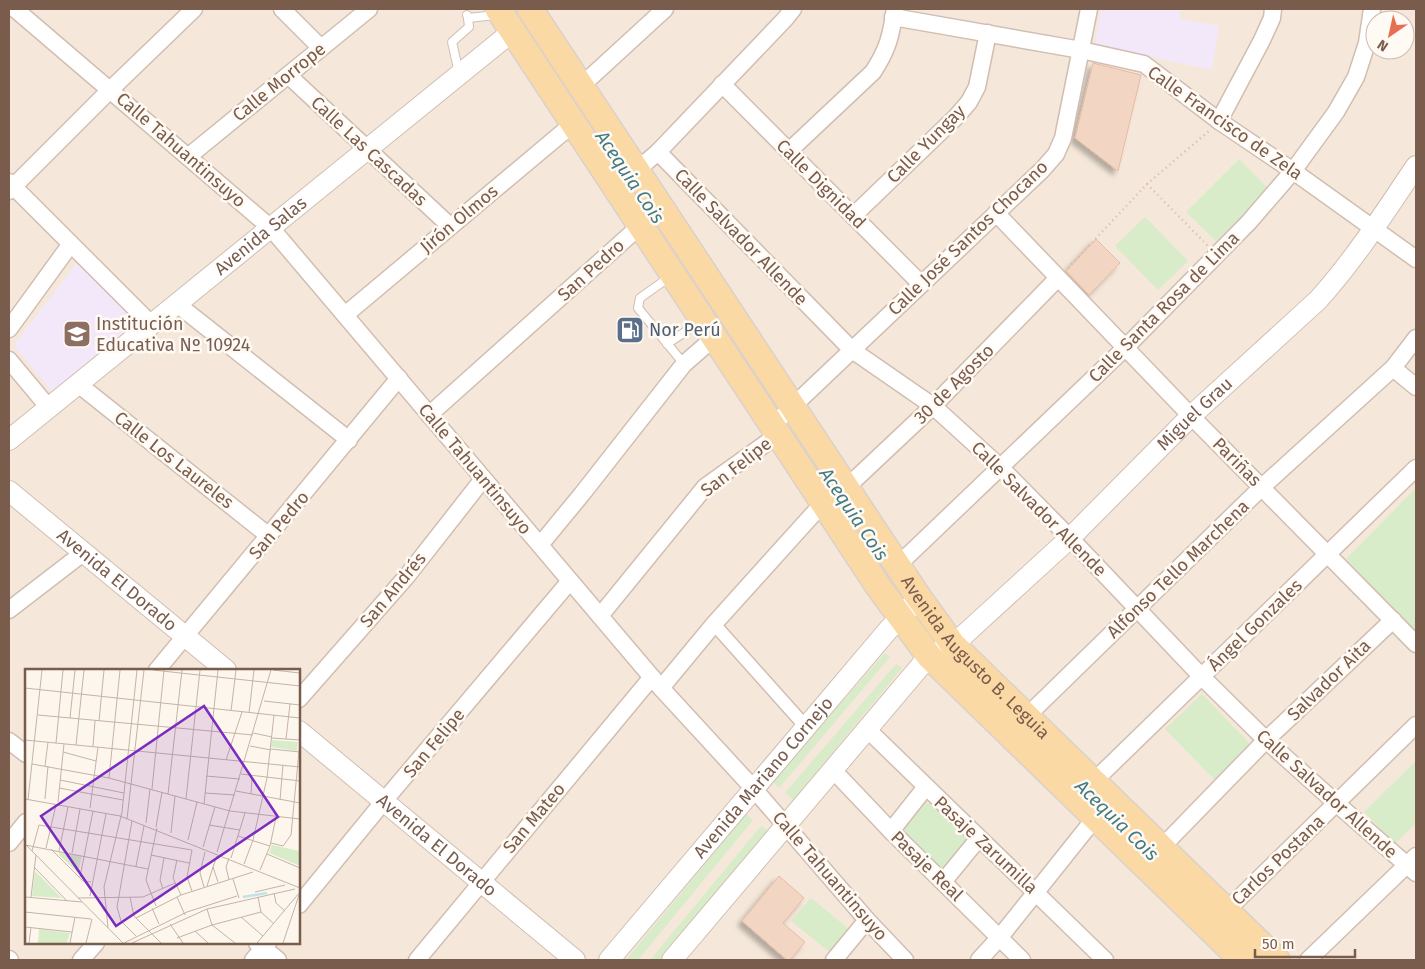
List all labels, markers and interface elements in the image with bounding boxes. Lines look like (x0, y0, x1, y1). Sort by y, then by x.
north arrow (1365, 10, 1415, 60)
text: N (1374, 36, 1392, 55)
street label: Calle Morrope (228, 38, 330, 126)
street label: Calle Francisco de Zela (1143, 61, 1307, 185)
street label: Calle Tahuantinsuyo (112, 88, 250, 212)
street label: Calle Las Cascadas (306, 91, 432, 211)
street label: Calle Yungay (882, 100, 970, 188)
water label: Acequia Cois (590, 125, 670, 228)
street label: Calle Dignidad (772, 135, 870, 233)
street label: Calle José Santos Chocano (883, 156, 1053, 320)
street label: Calle Salvador Allende (670, 164, 812, 310)
street label: Jirón Olmos (416, 180, 502, 258)
street label: Avenida Salas (210, 192, 311, 280)
street label: Calle Santa Rosa de Lima (1084, 227, 1244, 387)
street label: San Pedro (553, 234, 629, 306)
place label: Institución Educativa Nº 10924 (96, 313, 251, 356)
fuel station icon: Nor Perú (615, 315, 645, 345)
school or university icon: Institución Educativa Nº 10924 (62, 319, 92, 349)
place label: Nor Perú (649, 319, 721, 341)
street label: 30 de Agosto (909, 339, 999, 429)
street label: Miguel Grau (1152, 373, 1237, 455)
street label: Calle Tahuantinsuyo (414, 399, 536, 539)
street label: Calle Los Laureles (110, 407, 238, 513)
street label: San Felipe (696, 433, 776, 501)
street label: Pariñas (1208, 433, 1266, 491)
street label: Calle Salvador Allende (967, 437, 1111, 581)
water label: Acequia Cois (814, 462, 894, 565)
street label: San Pedro (244, 486, 314, 564)
street label: Alfonso Tello Marchena (1102, 495, 1254, 643)
street label: Avenida El Dorado (53, 524, 181, 636)
street label: San Andrés (355, 548, 431, 632)
street label: Avenida Augusto B. Leguia (896, 571, 1054, 744)
street label: Ángel Gonzales (1202, 574, 1307, 676)
street label: Salvador Aita (1283, 635, 1375, 725)
inset map (25, 669, 300, 944)
street label: Avenida Mariano Cornejo (689, 692, 838, 863)
street label: San Felipe (399, 704, 469, 782)
street label: Calle Salvador Allende (1252, 725, 1402, 863)
water label: Acequia Cois (1070, 774, 1164, 866)
street label: San Mateo (498, 778, 570, 858)
street label: Avenida El Dorado (372, 789, 501, 901)
street label: Pasaje Zarumilla (930, 791, 1042, 899)
street label: Calle Tahuantinsuyo (768, 807, 892, 945)
street label: Carlos Postana (1227, 810, 1329, 910)
street label: Pasaje Real (886, 826, 968, 906)
scale bar (1255, 926, 1355, 958)
text: 50 m (1262, 935, 1295, 953)

